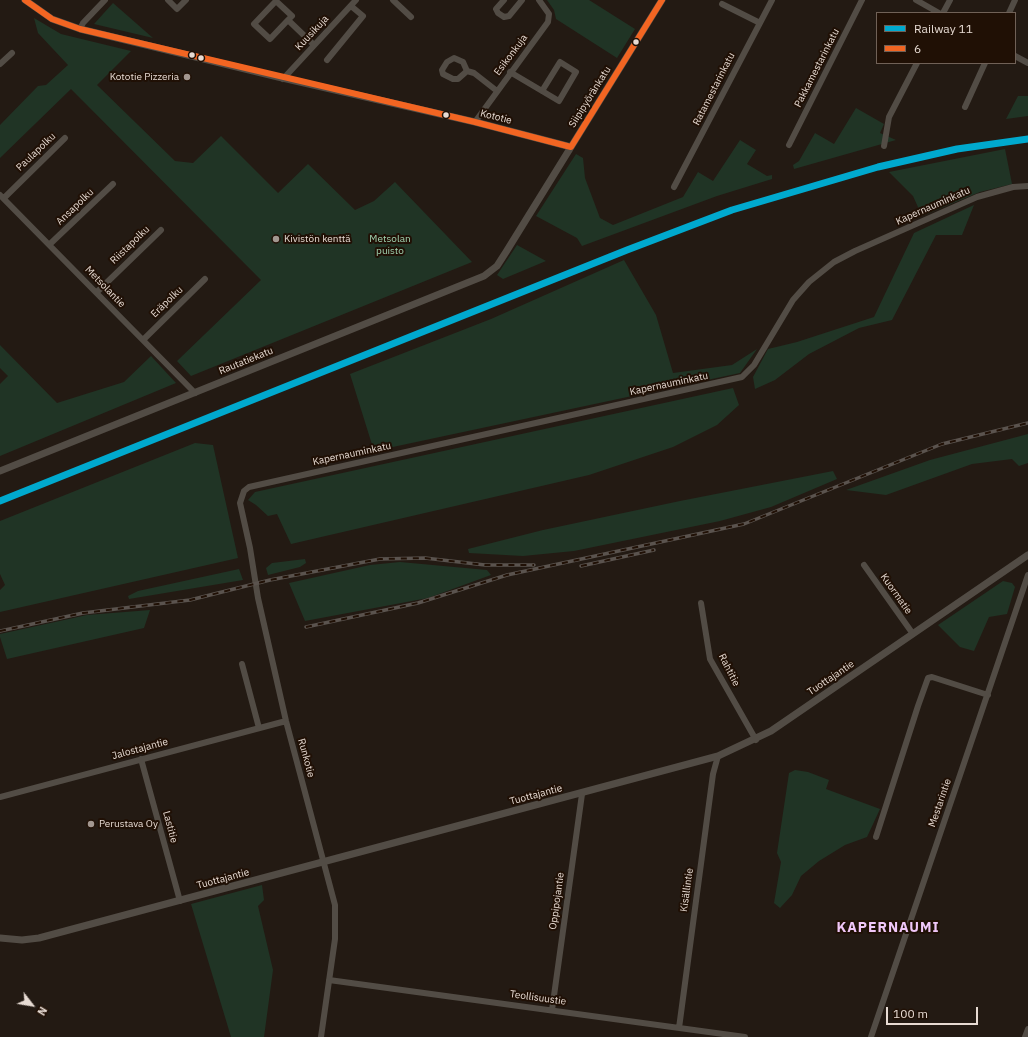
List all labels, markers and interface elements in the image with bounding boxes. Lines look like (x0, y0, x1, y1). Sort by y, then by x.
legend (876, 12, 1016, 64)
street label: Kuusikuja (293, 13, 331, 53)
text: Railway 11 (914, 21, 973, 36)
street label: Pakkamestarinkatu (792, 27, 842, 109)
street label: Esikonkuja (492, 32, 530, 78)
unlabelled marker (631, 37, 641, 47)
text: 6 (914, 41, 921, 56)
unlabelled marker (187, 50, 197, 60)
street label: Ratamestarinkatu (691, 51, 737, 127)
unlabelled marker (196, 53, 206, 63)
street label: Siipipyöränkatu (566, 64, 614, 130)
place label: Kototie Pizzeria (110, 71, 179, 83)
marker: Kototie Pizzeria (182, 72, 192, 82)
street label: Kototie (479, 107, 513, 127)
unlabelled marker (441, 110, 451, 120)
street label: Paulapolku (14, 130, 58, 174)
street label: Kapernauminkatu (894, 184, 972, 228)
street label: Ansapolku (54, 186, 96, 228)
street label: Riistapolku (108, 223, 152, 267)
place label: Kivistön kenttä (284, 233, 351, 245)
park label: Metsolan puisto (369, 233, 411, 256)
marker: Kivistön kenttä (271, 234, 281, 244)
street label: Metsolantie (82, 264, 128, 310)
street label: Eräpolku (149, 284, 185, 320)
street label: Rautatiekatu (217, 345, 275, 377)
street label: Kapernauminkatu (629, 370, 709, 398)
street label: Kapernauminkatu (312, 440, 392, 468)
street label: Kuormatie (878, 571, 914, 617)
street label: Rahtitie (716, 652, 742, 688)
street label: Tuottajantie (805, 658, 857, 698)
street label: Jalostajantie (111, 736, 169, 762)
street label: Runkotie (295, 737, 317, 779)
street label: Mestarintie (926, 777, 954, 829)
street label: Tuottajantie (508, 782, 564, 808)
street label: Lastitie (160, 810, 180, 844)
place label: Perustava Oy (99, 818, 158, 830)
marker: Perustava Oy (86, 819, 96, 829)
street label: Tuottajantie (195, 866, 251, 892)
street label: Kisällintie (678, 867, 696, 913)
street label: Oppipojantie (547, 872, 567, 930)
district label: KAPERNAUMI (836, 920, 940, 936)
north arrow (12, 985, 52, 1025)
street label: Teollisuustie (509, 988, 567, 1008)
scale bar (888, 999, 980, 1025)
text: N (34, 1004, 50, 1018)
text: 100 m (893, 1006, 928, 1021)

